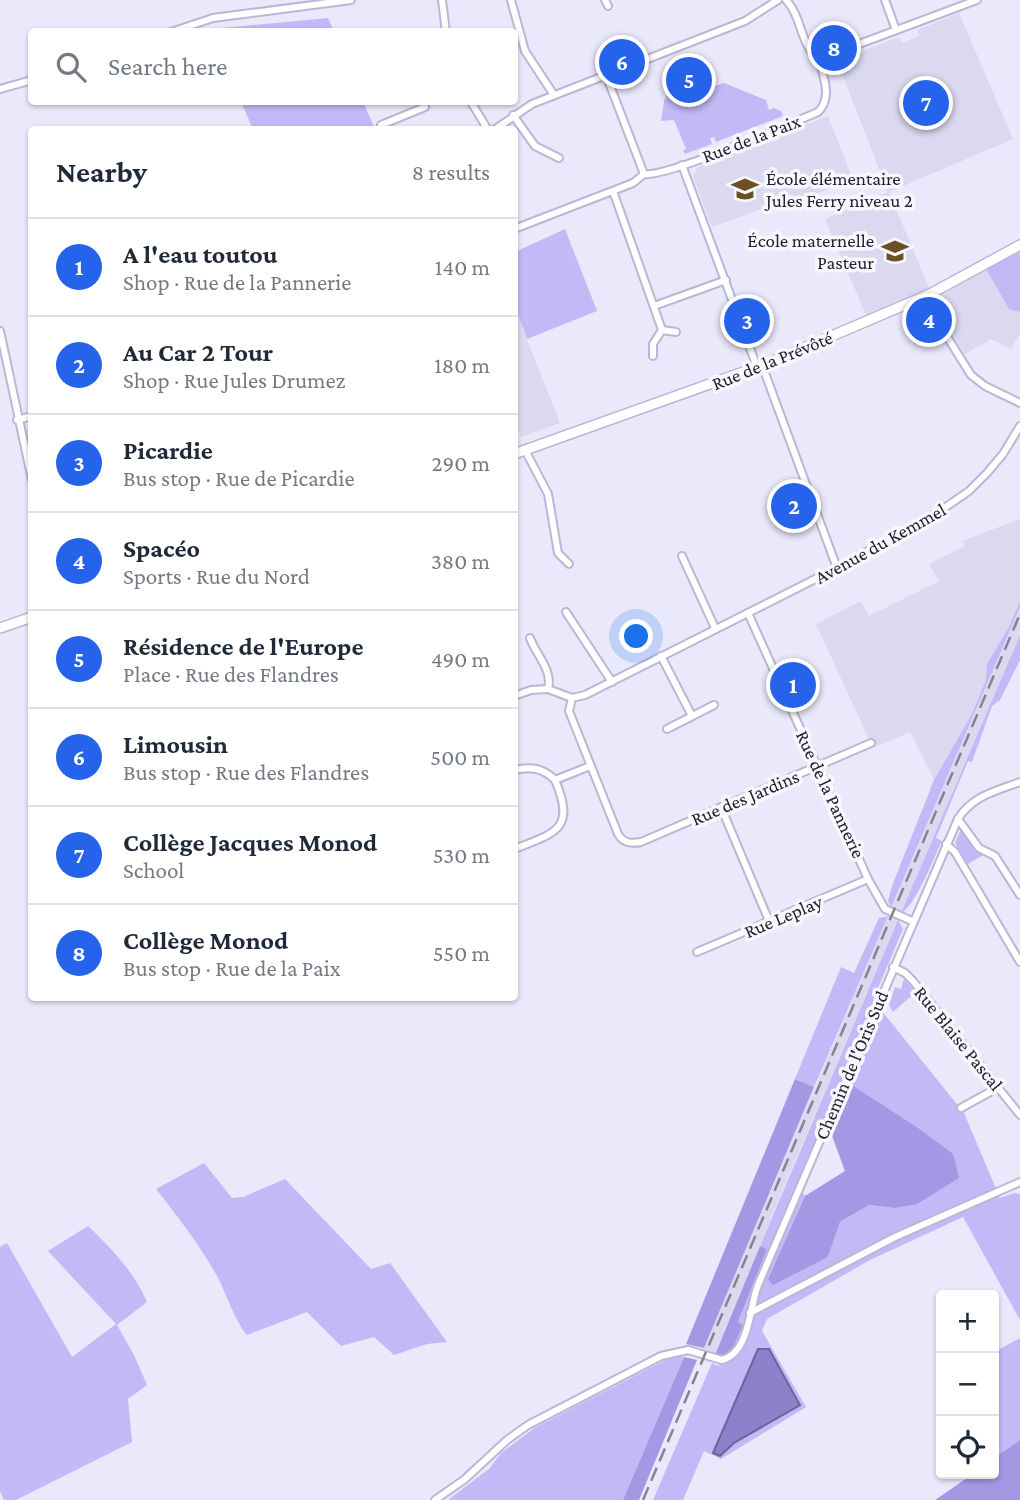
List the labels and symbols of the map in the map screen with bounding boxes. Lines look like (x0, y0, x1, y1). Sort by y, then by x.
pin: 8 (811, 22, 857, 74)
pin: 6 (599, 36, 645, 88)
pin: 5 (666, 54, 712, 106)
pin: 7 (903, 77, 949, 129)
street label: Rue de la Paix (699, 110, 803, 167)
place label: École élémentaire Jules Ferry niveau 2 (764, 168, 913, 211)
school or university icon: École élémentaire Jules Ferry niveau 2 (730, 174, 760, 204)
place label: École maternelle Pasteur (747, 230, 874, 273)
school or university icon: École maternelle Pasteur (880, 236, 910, 266)
pin: 4 (906, 294, 952, 346)
pin: 3 (724, 295, 770, 347)
street label: Rue de la Prévôté (709, 327, 836, 394)
pin: 2 (771, 480, 817, 532)
street label: Avenue du Kemmel (811, 499, 949, 588)
your location (619, 619, 653, 653)
pin: 1 (770, 659, 816, 711)
street label: Rue de la Pannerie (792, 727, 869, 861)
street label: Rue des Jardins (688, 765, 802, 830)
street label: Rue Leplay (741, 891, 826, 942)
street label: Rue Blaise Pascal (910, 982, 1007, 1095)
street label: Chemin de l'Oris Sud (811, 988, 892, 1143)

